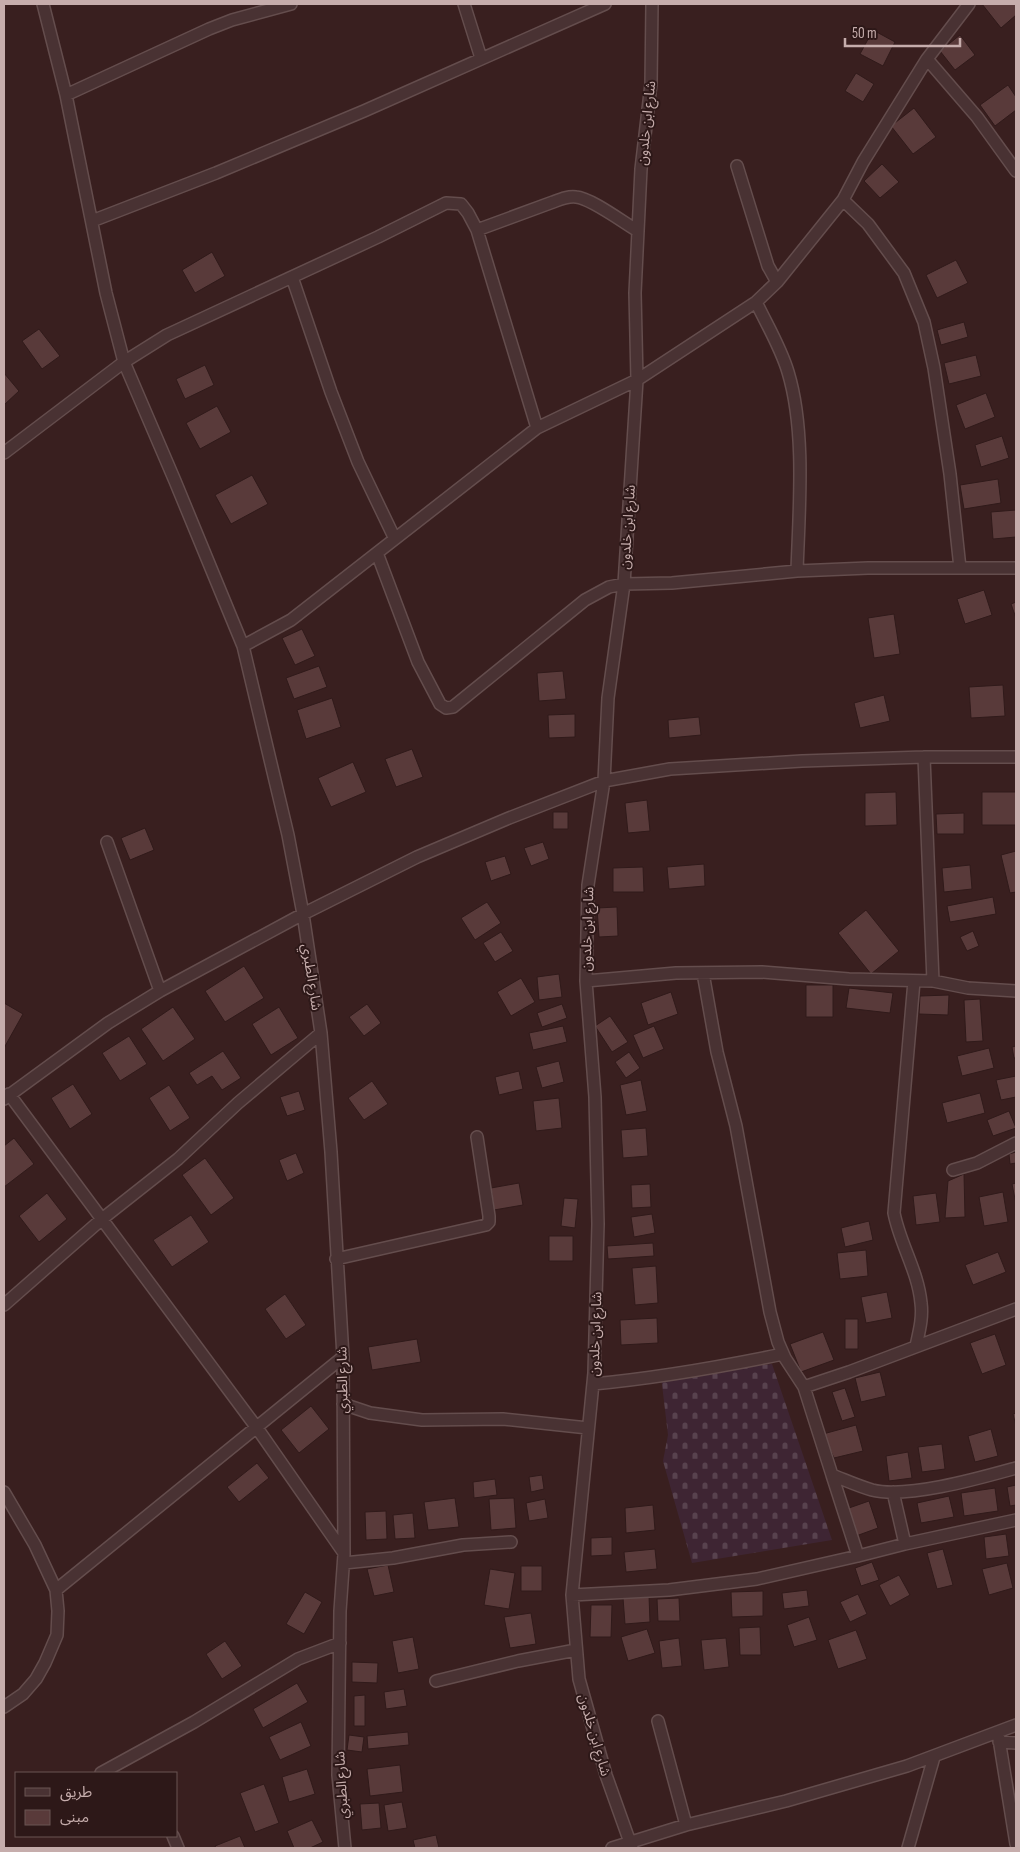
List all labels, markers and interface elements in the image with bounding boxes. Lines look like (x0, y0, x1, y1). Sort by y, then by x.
scale bar (845, 15, 960, 47)
text: 50 m (852, 24, 877, 43)
street label: شارع ابن خلدون (634, 80, 661, 166)
street label: شارع ابن خلدون (616, 484, 641, 570)
street label: شارع ابن خلدون (578, 886, 599, 972)
street label: شارع الطبري (296, 942, 325, 1012)
street label: شارع ابن خلدون (586, 1291, 607, 1377)
street label: شارع الطبري (333, 1346, 354, 1414)
street label: شارع ابن خلدون (573, 1692, 614, 1779)
street label: شارع الطبري (331, 1751, 354, 1819)
legend (15, 1772, 178, 1837)
text: طريق (60, 1783, 92, 1802)
text: مبنى (60, 1808, 89, 1827)

